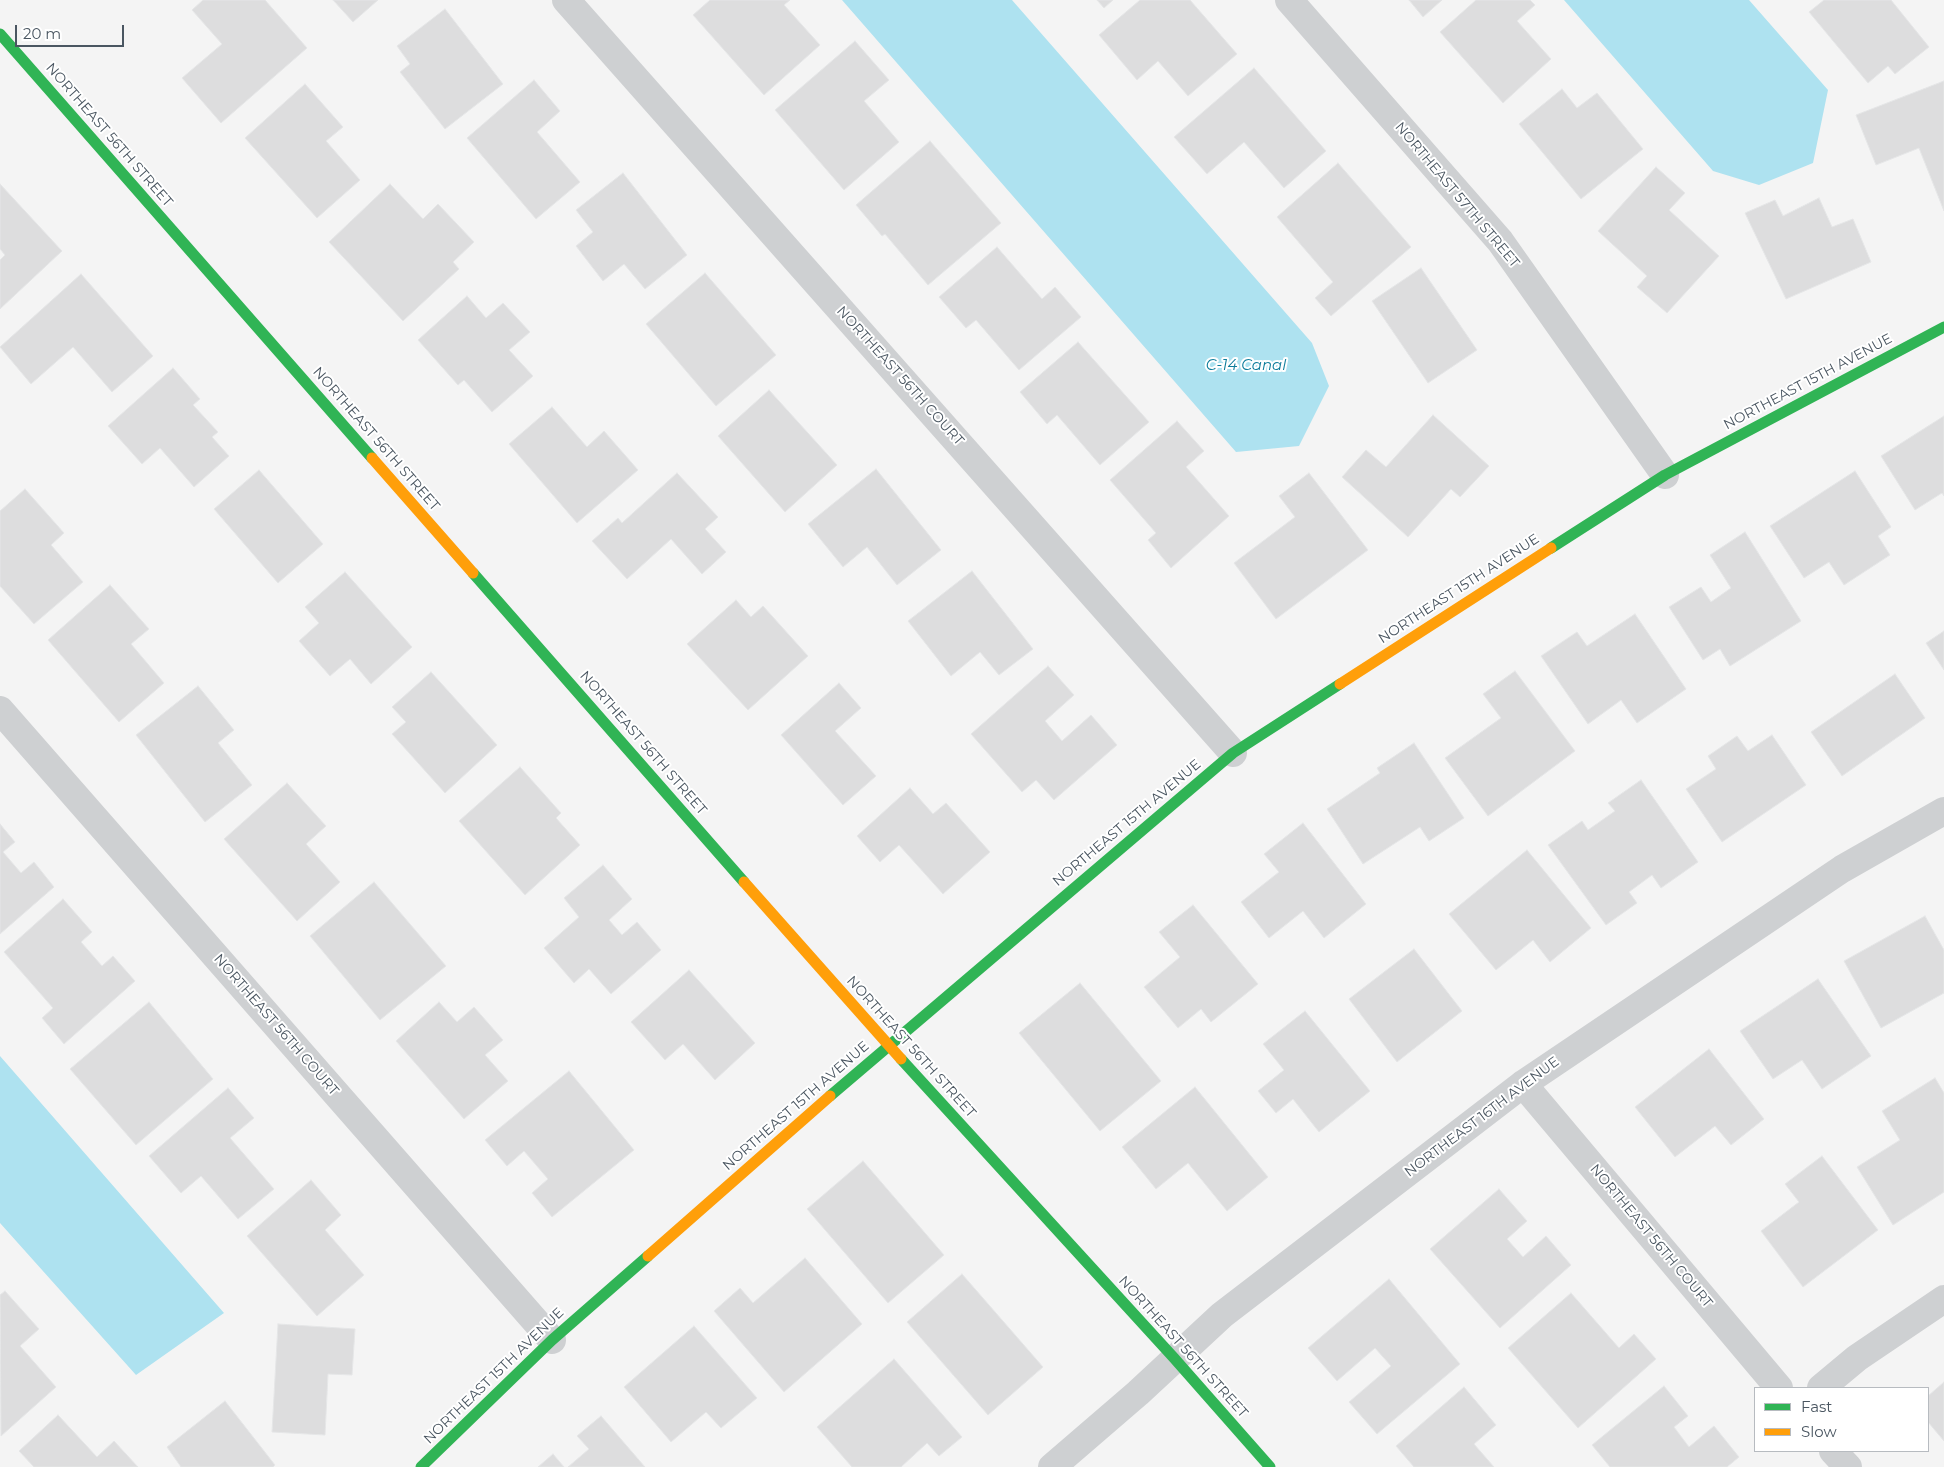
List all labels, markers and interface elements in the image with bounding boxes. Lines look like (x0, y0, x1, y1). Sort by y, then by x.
scale bar (18, 15, 126, 47)
text: 20 m (23, 24, 61, 43)
street label: NORTHEAST 56TH STREET (42, 60, 176, 210)
street label: NORTHEAST 57TH STREET (1391, 119, 1523, 271)
street label: NORTHEAST 56TH COURT (833, 303, 967, 449)
street label: NORTHEAST 15TH AVENUE (1721, 330, 1895, 434)
water label: C-14 Canal (1206, 357, 1286, 375)
street label: NORTHEAST 56TH STREET (309, 364, 443, 514)
street label: NORTHEAST 15TH AVENUE (1375, 531, 1543, 647)
street label: NORTHEAST 56TH STREET (576, 668, 710, 818)
street label: NORTHEAST 15TH AVENUE (1049, 756, 1205, 890)
street label: NORTHEAST 56TH COURT (210, 951, 342, 1099)
street label: NORTHEAST 56TH STREET (843, 973, 979, 1121)
street label: NORTHEAST 15TH AVENUE (719, 1038, 873, 1174)
street label: NORTHEAST 16TH AVENUE (1402, 1053, 1562, 1181)
street label: NORTHEAST 56TH COURT (1586, 1161, 1716, 1311)
street label: NORTHEAST 56TH STREET (1115, 1273, 1251, 1421)
street label: NORTHEAST 15TH AVENUE (420, 1305, 568, 1447)
legend (1754, 1387, 1929, 1452)
text: Fast (1801, 1397, 1832, 1416)
text: Slow (1801, 1422, 1837, 1441)

